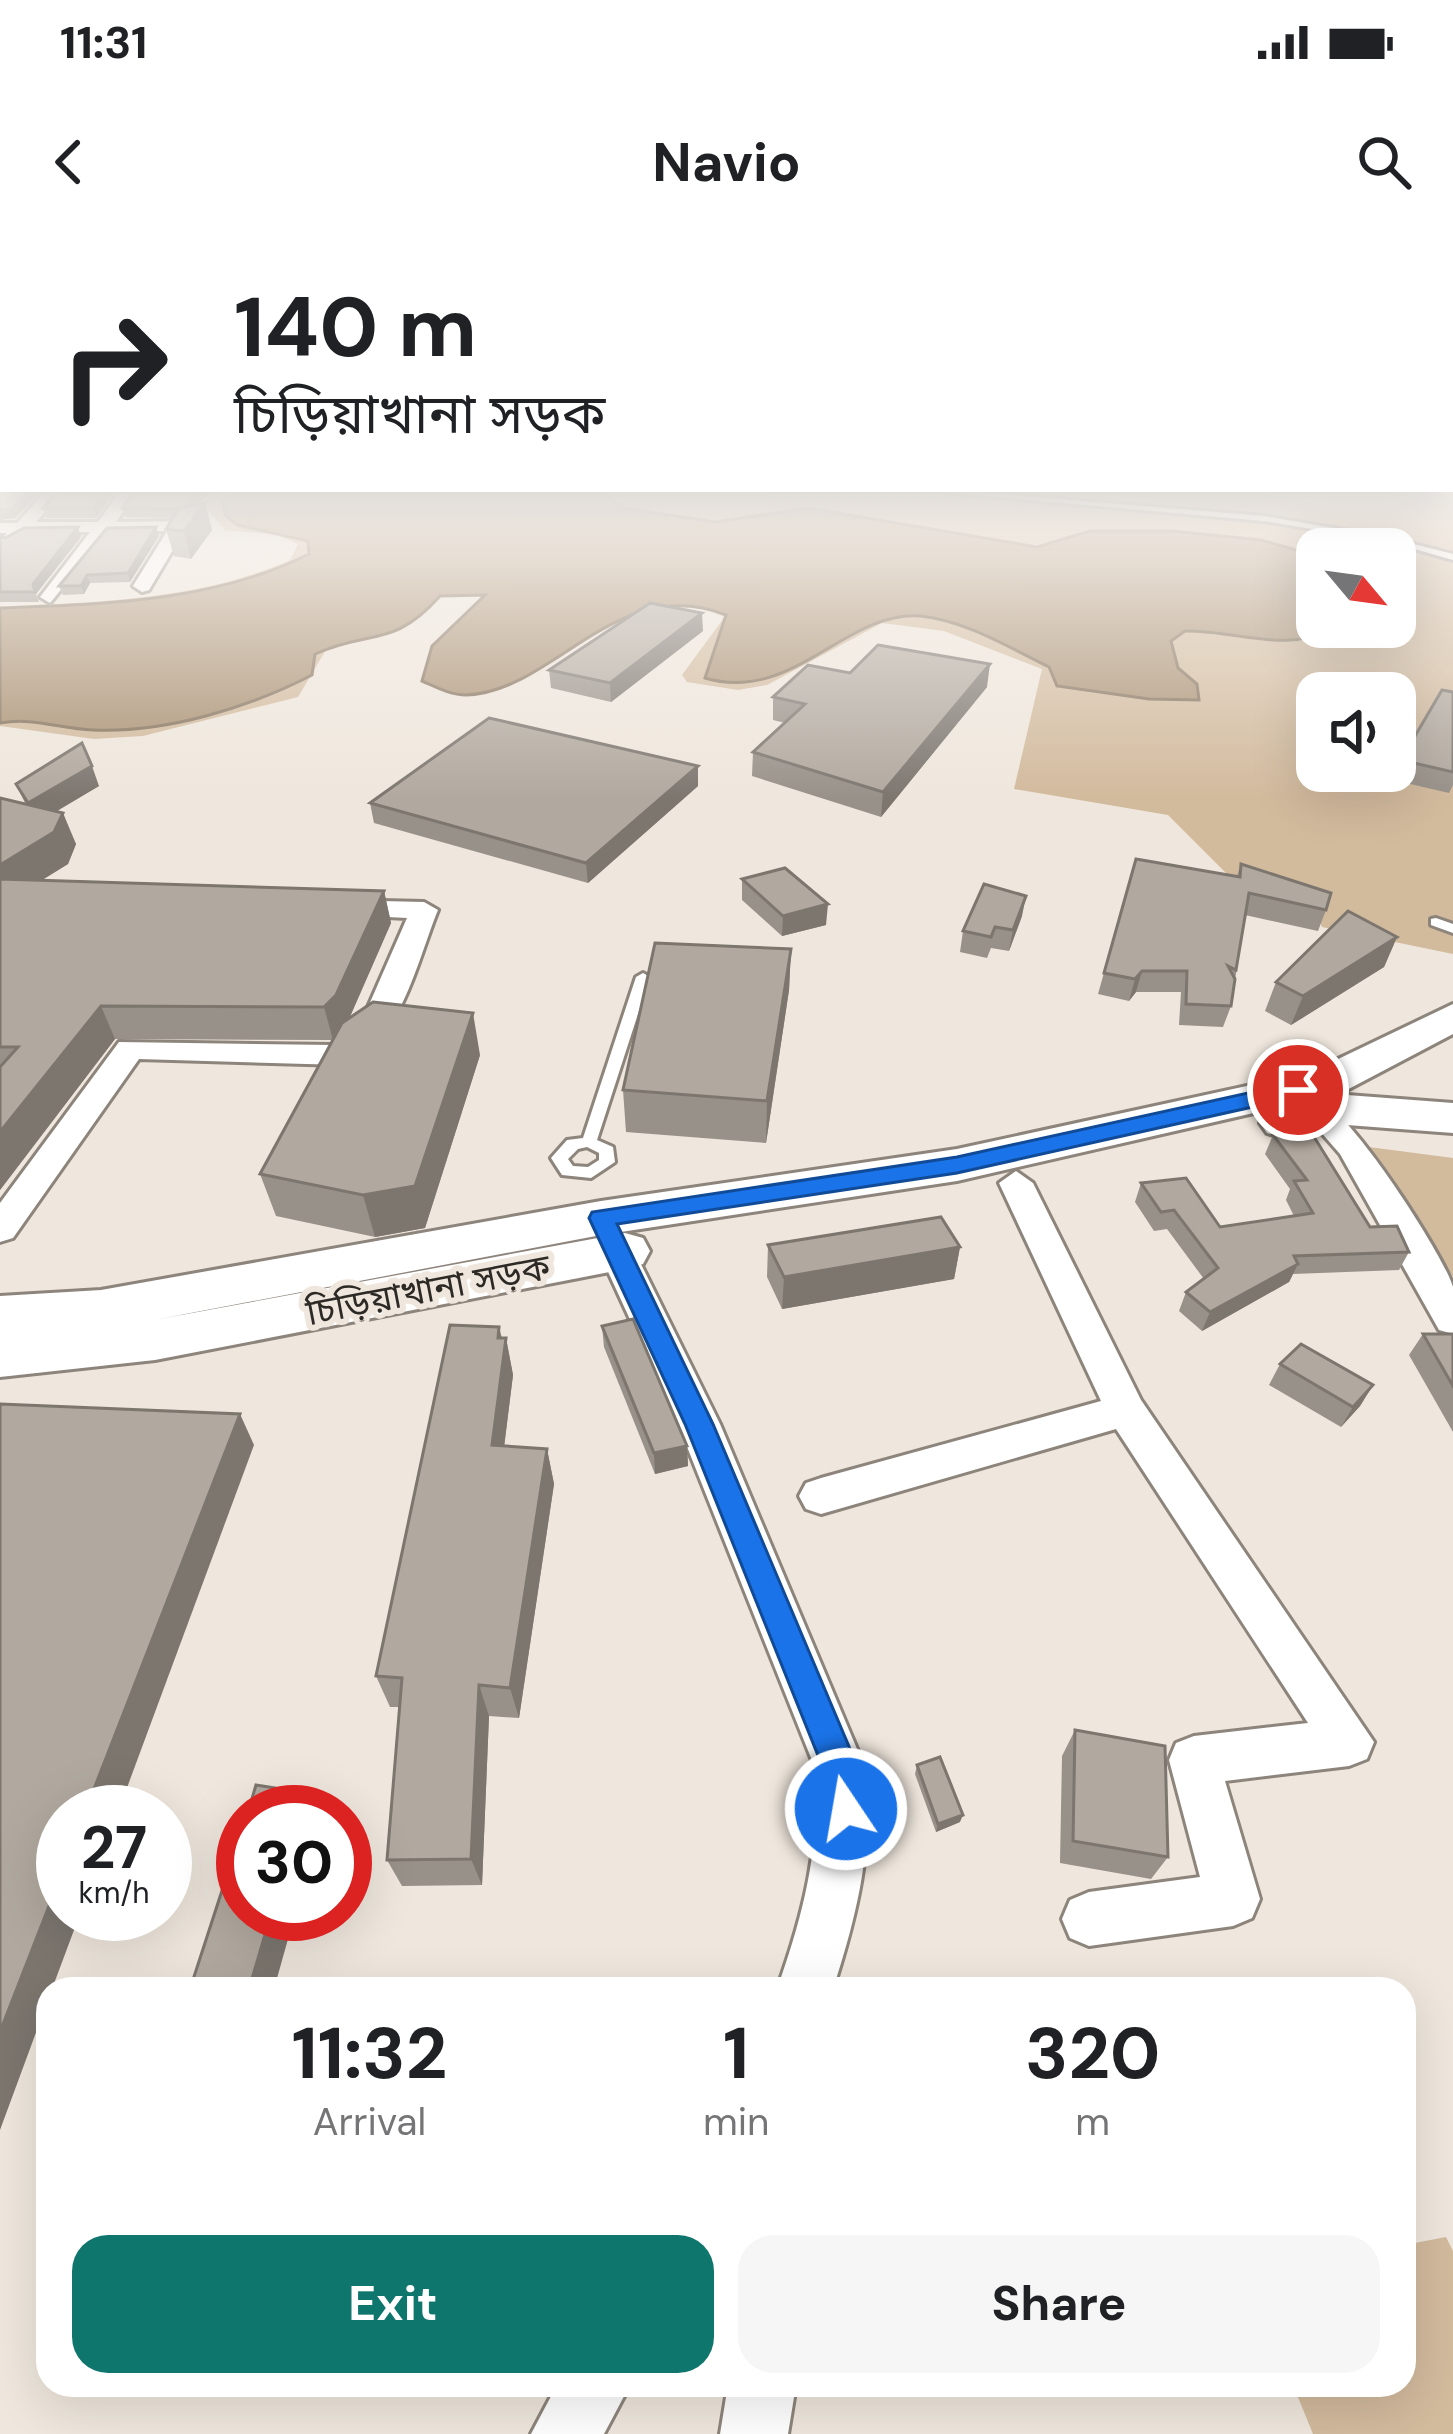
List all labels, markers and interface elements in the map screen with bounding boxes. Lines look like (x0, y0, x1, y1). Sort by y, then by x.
text: 11:31 (60, 13, 147, 72)
text: Navio (652, 127, 801, 198)
icon: back (36, 129, 102, 195)
icon: search (1351, 129, 1417, 195)
text: 140 m (234, 273, 477, 382)
icon: right (36, 288, 192, 444)
text: চিড়িয়াখানা সড়ক (234, 379, 605, 450)
north arrow (1296, 528, 1416, 648)
map controls (1296, 528, 1416, 792)
button: sound (1296, 672, 1416, 792)
pin (1247, 1039, 1349, 1141)
icon: arrive (1265, 1057, 1331, 1123)
street label: চিড়িয়াখানা সড়ক (301, 1243, 555, 1336)
position arrow (783, 1746, 909, 1872)
speed limit sign: 30 (216, 1785, 372, 1941)
text: 27 (81, 1808, 147, 1887)
text: km/h (79, 1873, 149, 1912)
text: 11:32 (292, 2007, 447, 2100)
text: 1 (723, 2007, 749, 2100)
text: 320 (1025, 2007, 1160, 2100)
text: Arrival (313, 2096, 426, 2147)
text: min (703, 2096, 769, 2147)
text: m (1075, 2096, 1110, 2147)
button: Exit (72, 2235, 714, 2373)
button: Share (738, 2235, 1380, 2373)

